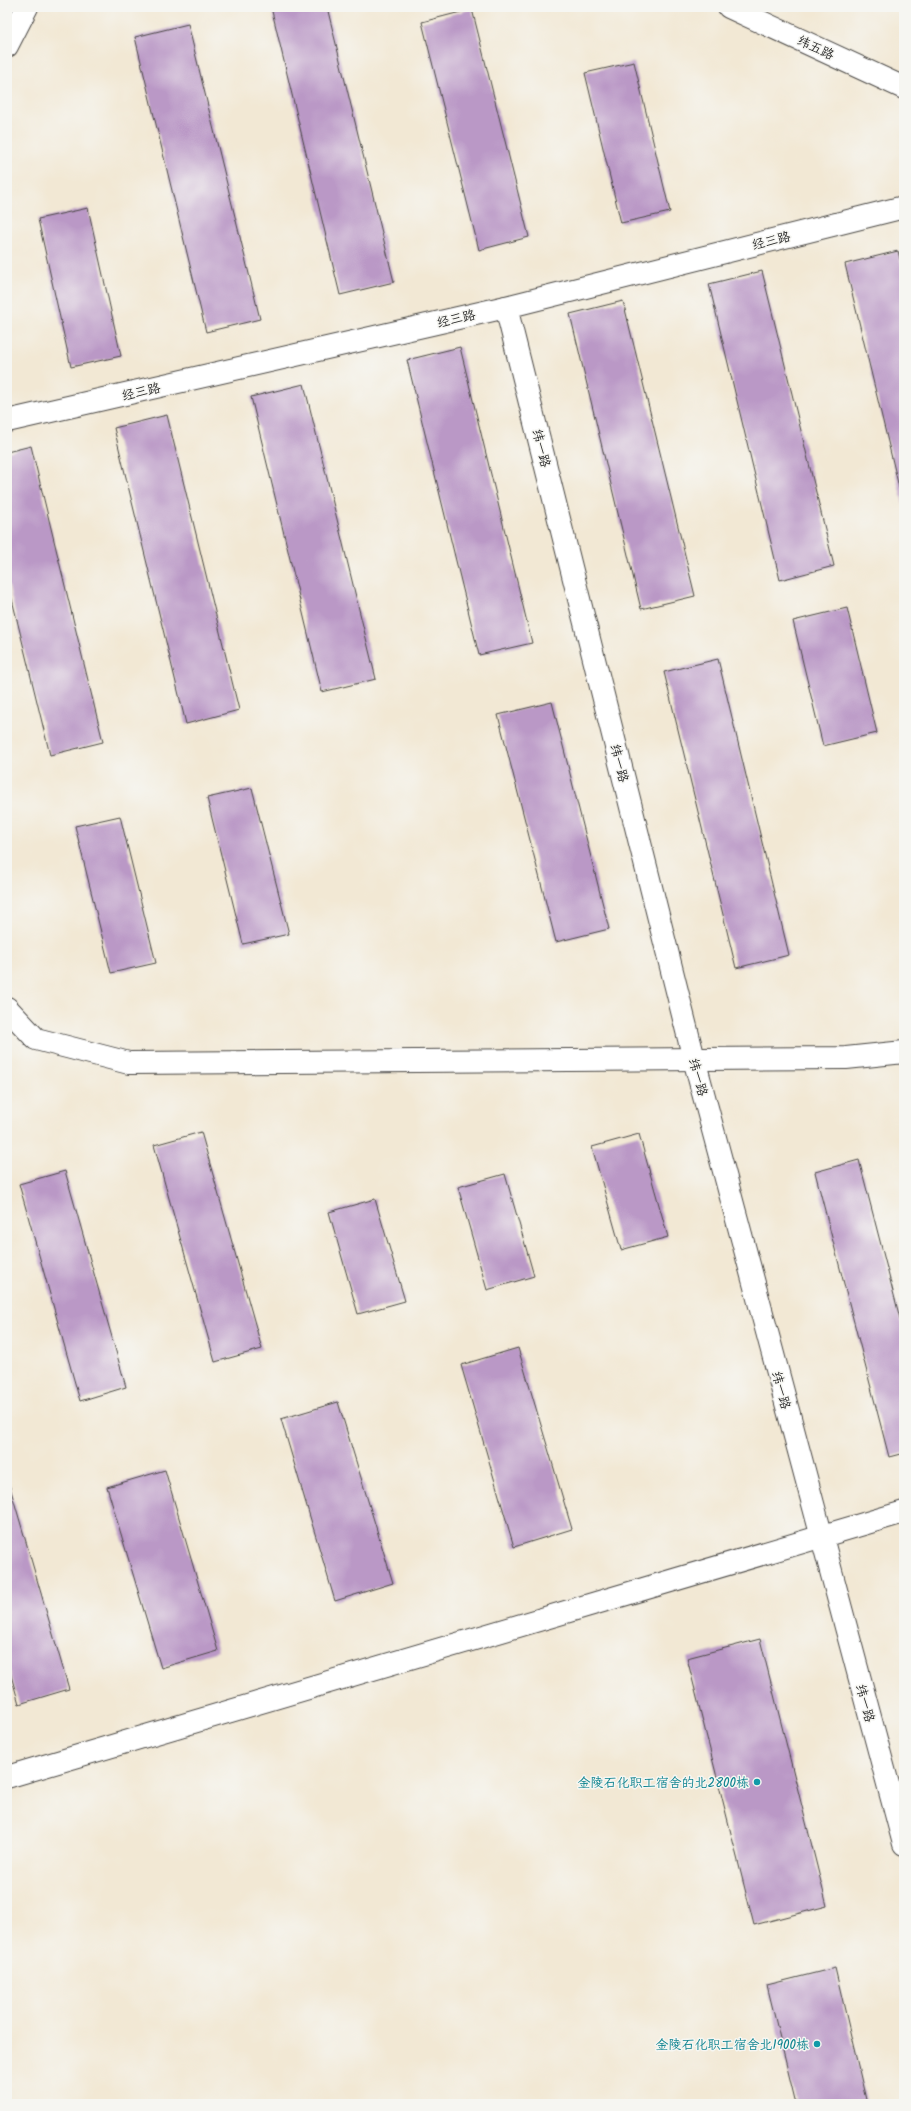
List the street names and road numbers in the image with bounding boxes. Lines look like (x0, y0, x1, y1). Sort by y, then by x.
street label: 纬五路 (793, 31, 837, 66)
street label: 经三路 (750, 227, 793, 256)
street label: 经三路 (435, 305, 478, 334)
street label: 经三路 (120, 378, 163, 407)
street label: 纬一路 (526, 427, 555, 470)
street label: 纬一路 (604, 742, 633, 785)
street label: 纬一路 (682, 1056, 713, 1099)
street label: 纬一路 (765, 1369, 796, 1412)
street label: 纬一路 (849, 1682, 880, 1725)

